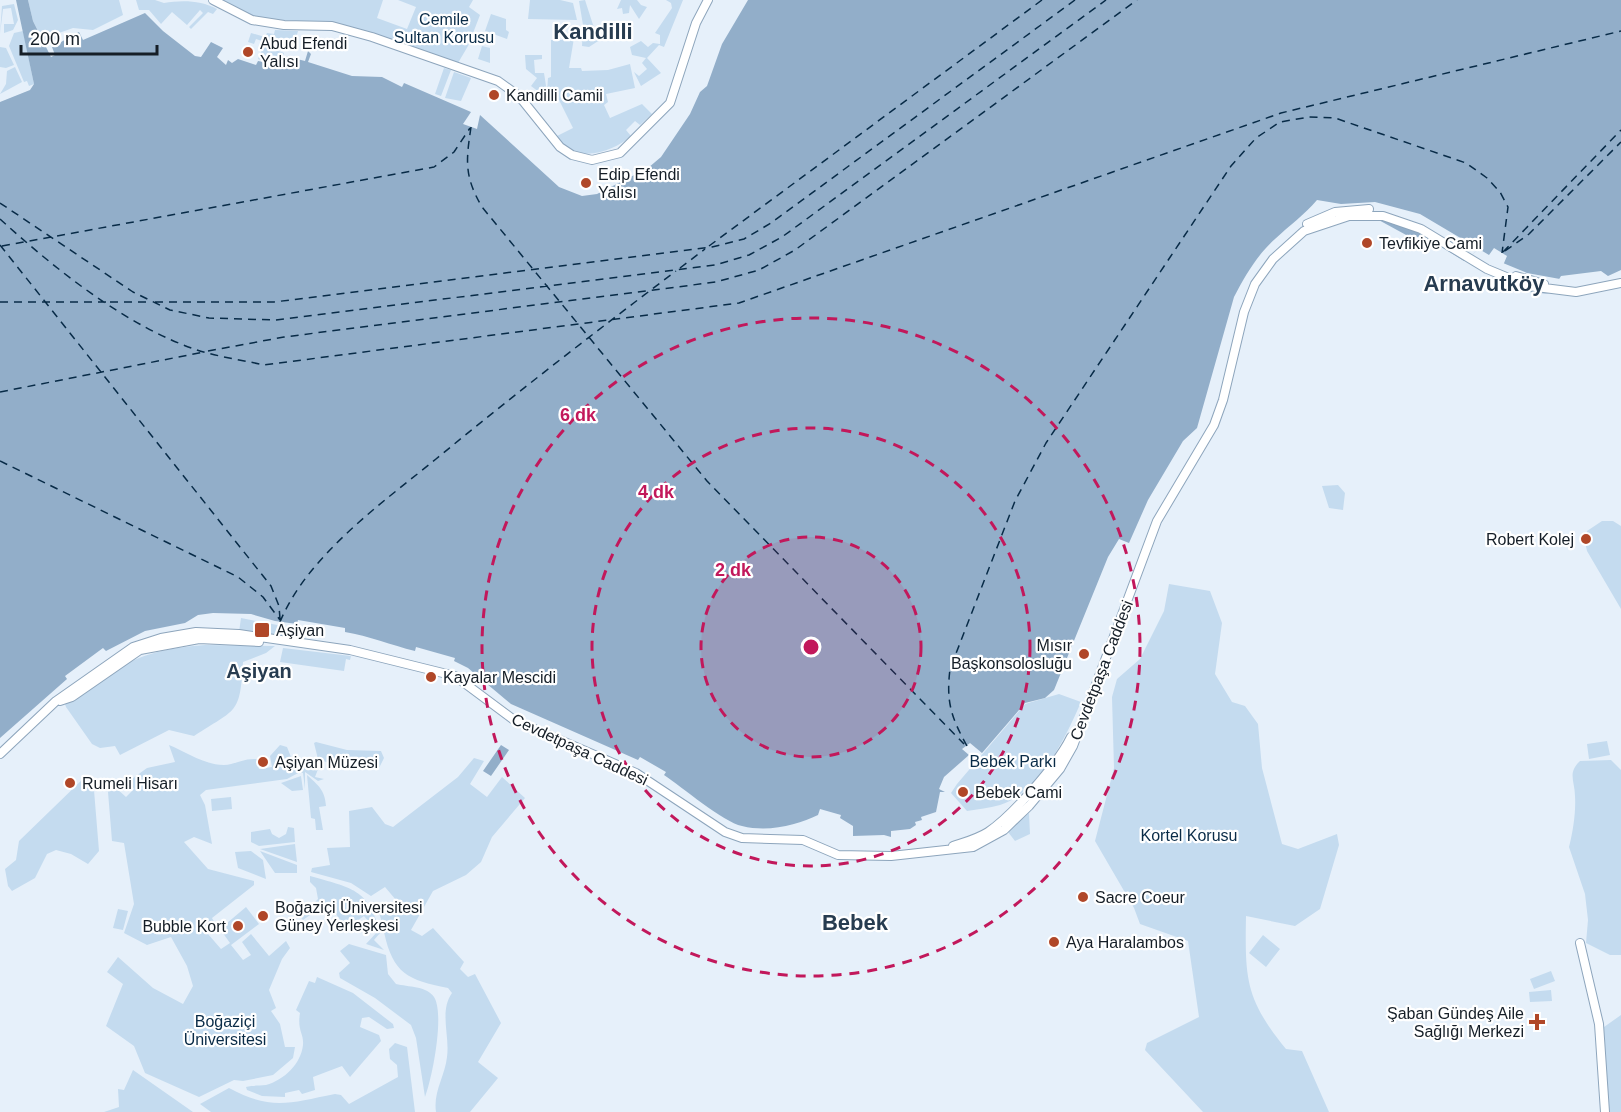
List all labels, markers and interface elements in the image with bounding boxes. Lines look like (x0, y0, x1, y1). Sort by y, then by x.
park label: Cemile Sultan Korusu (394, 11, 494, 46)
scale bar (21, 18, 158, 56)
district label: Kandilli (553, 19, 633, 44)
text: 200 m (30, 29, 80, 49)
place label: Abud Efendi Yalısı (260, 35, 347, 70)
marker: Abud Efendi Yalısı (241, 45, 255, 59)
place label: Kandilli Camii (506, 87, 603, 104)
marker: Kandilli Camii (487, 88, 501, 102)
place label: Edip Efendi Yalısı (598, 166, 680, 201)
marker: Edip Efendi Yalısı (579, 176, 593, 190)
place label: Tevfikiye Cami (1379, 235, 1482, 252)
marker: Tevfikiye Cami (1360, 236, 1374, 250)
district label: Arnavutköy (1423, 271, 1545, 296)
text: 6 dk (560, 405, 597, 425)
text: 4 dk (638, 482, 675, 502)
place label: Robert Kolej (1486, 531, 1574, 548)
marker: Robert Kolej (1579, 532, 1593, 546)
text: 2 dk (715, 560, 752, 580)
street label: Cevdetpaşa Caddesi (1067, 598, 1136, 743)
marker: Aşiyan (253, 621, 271, 639)
place label: Aşiyan (276, 622, 324, 639)
centre of rings (801, 637, 821, 657)
place label: Mısır Başkonsolosluğu (951, 637, 1073, 672)
marker: Mısır Başkonsolosluğu (1077, 647, 1091, 661)
district label: Aşiyan (226, 660, 292, 682)
place label: Kayalar Mescidi (443, 669, 556, 686)
marker: Kayalar Mescidi (424, 670, 438, 684)
street label: Cevdetpaşa Caddesi (509, 710, 651, 789)
park label: Bebek Parkı (969, 753, 1057, 770)
place label: Aşiyan Müzesi (275, 754, 378, 771)
marker: Aşiyan Müzesi (256, 755, 270, 769)
place label: Rumeli Hisarı (82, 775, 178, 792)
marker: Rumeli Hisarı (63, 776, 77, 790)
place label: Bebek Cami (975, 784, 1062, 801)
marker: Bebek Cami (956, 785, 970, 799)
park label: Kortel Korusu (1141, 827, 1237, 844)
place label: Sacre Coeur (1095, 889, 1185, 906)
marker: Sacre Coeur (1076, 890, 1090, 904)
place label: Boğaziçi Üniversitesi Güney Yerleşkesi (275, 899, 423, 934)
marker: Boğaziçi Üniversitesi Güney Yerleşkesi (256, 909, 270, 923)
district label: Bebek (822, 910, 889, 935)
place label: Bubble Kort (142, 918, 227, 935)
marker: Bubble Kort (231, 919, 245, 933)
place label: Aya Haralambos (1066, 934, 1184, 951)
marker: Aya Haralambos (1047, 935, 1061, 949)
place label: Şaban Gündeş Aile Sağlığı Merkezi (1387, 1005, 1524, 1040)
park label: Boğaziçi Üniversitesi (184, 1013, 266, 1048)
marker: Şaban Gündeş Aile Sağlığı Merkezi (1528, 1013, 1546, 1031)

